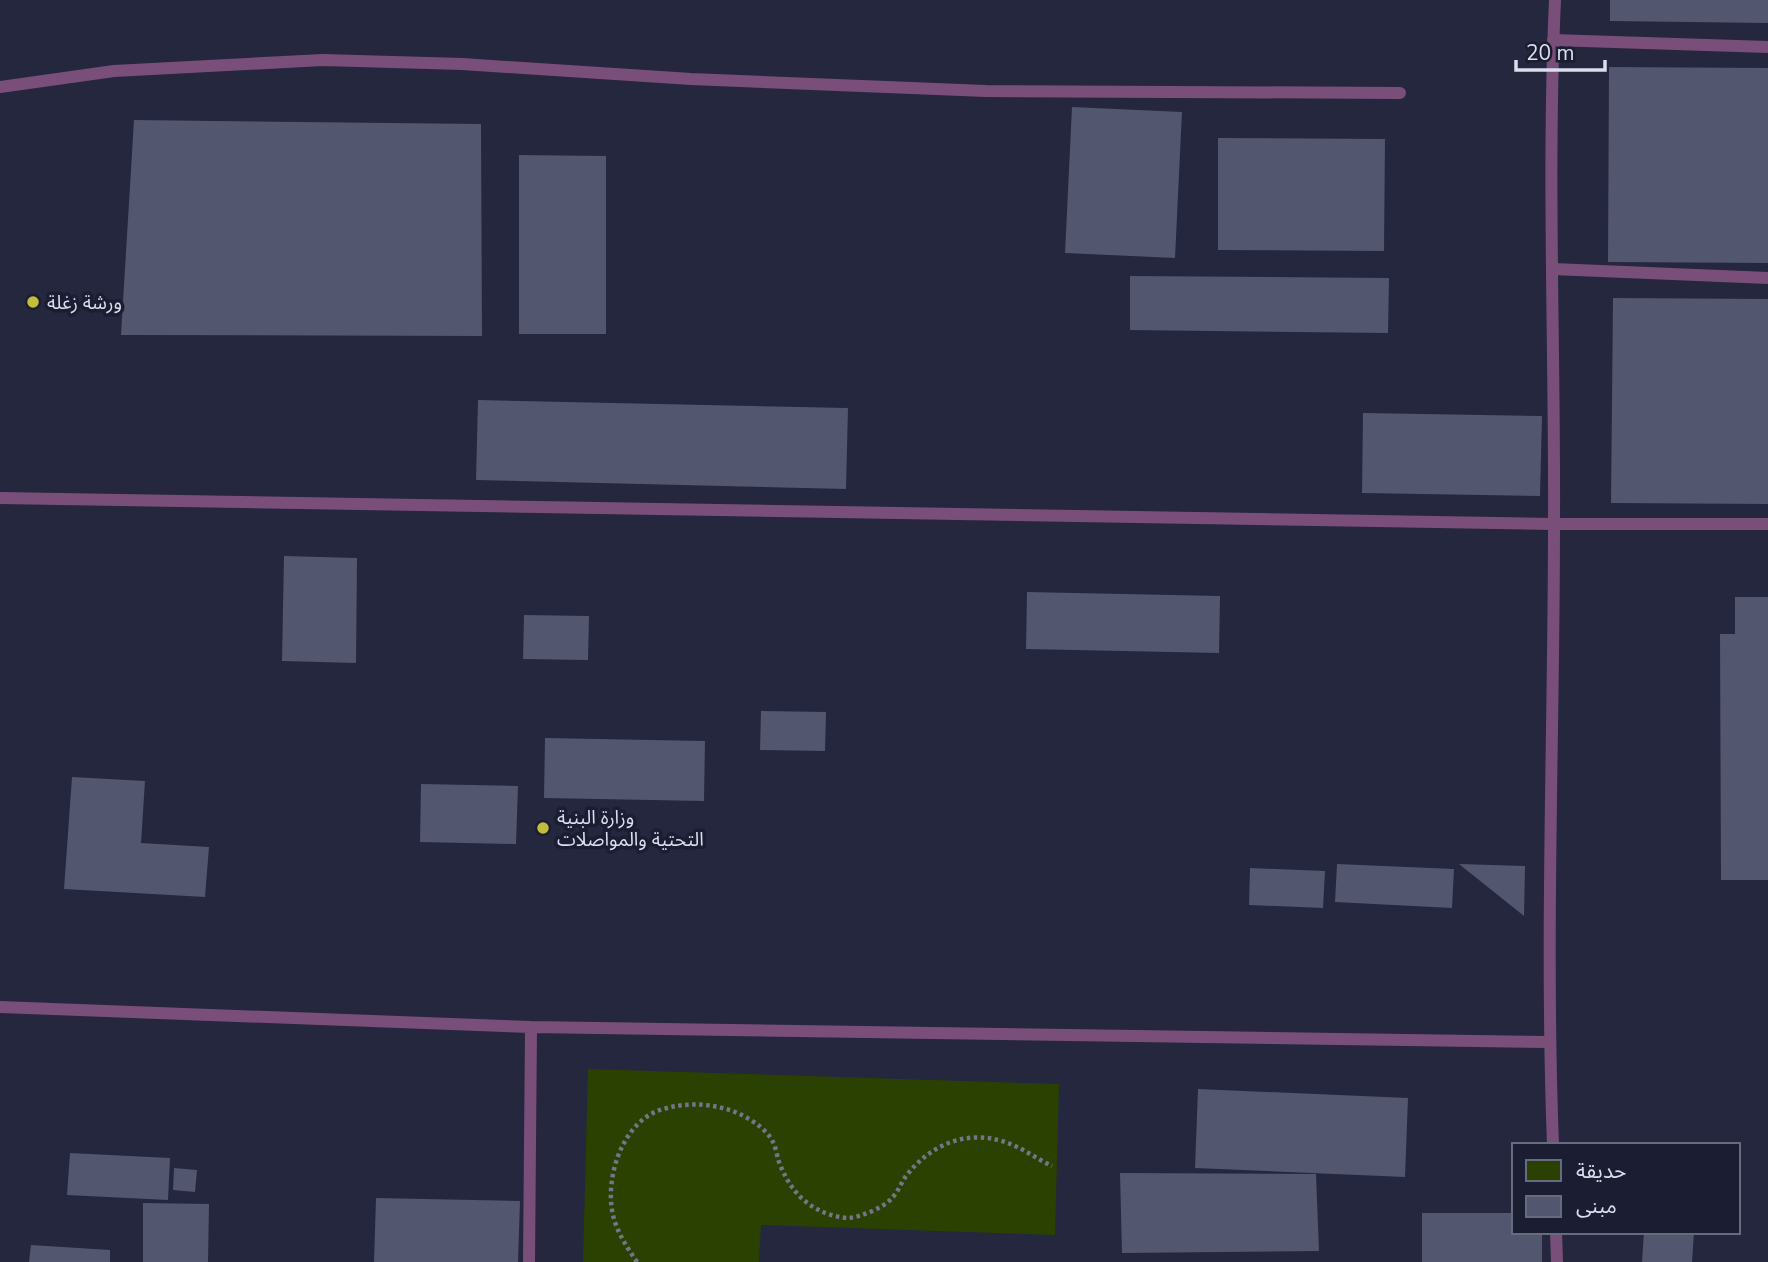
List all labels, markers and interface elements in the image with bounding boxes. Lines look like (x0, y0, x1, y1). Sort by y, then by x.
scale bar (1516, 28, 1605, 72)
text: 20 m (1526, 39, 1575, 67)
place label: ورشة زغلة (47, 290, 122, 316)
marker: ورشة زغلة (25, 294, 41, 310)
place label: وزارة البنية التحتية والمواصلات (557, 805, 704, 853)
marker: وزارة البنية التحتية والمواصلات (535, 820, 551, 836)
legend (1512, 1143, 1740, 1234)
text: حديقة (1576, 1157, 1626, 1185)
text: مبنى (1576, 1192, 1617, 1220)

